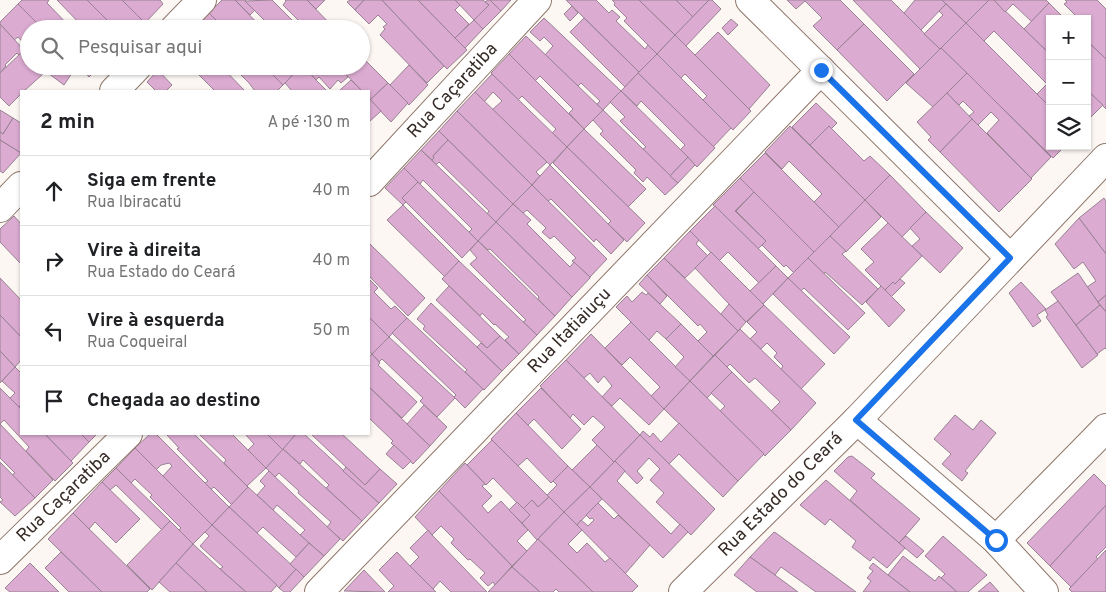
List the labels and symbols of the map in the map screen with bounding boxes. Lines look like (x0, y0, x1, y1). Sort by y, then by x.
street label: Rua Caçaratiba (403, 38, 503, 144)
route end (810, 59, 833, 82)
street label: Rua Itatiaiuçu (523, 283, 617, 379)
street label: Rua Estado do Ceará (714, 428, 848, 562)
street label: Rua Caçaratiba (12, 446, 116, 548)
route start (985, 529, 1008, 552)

